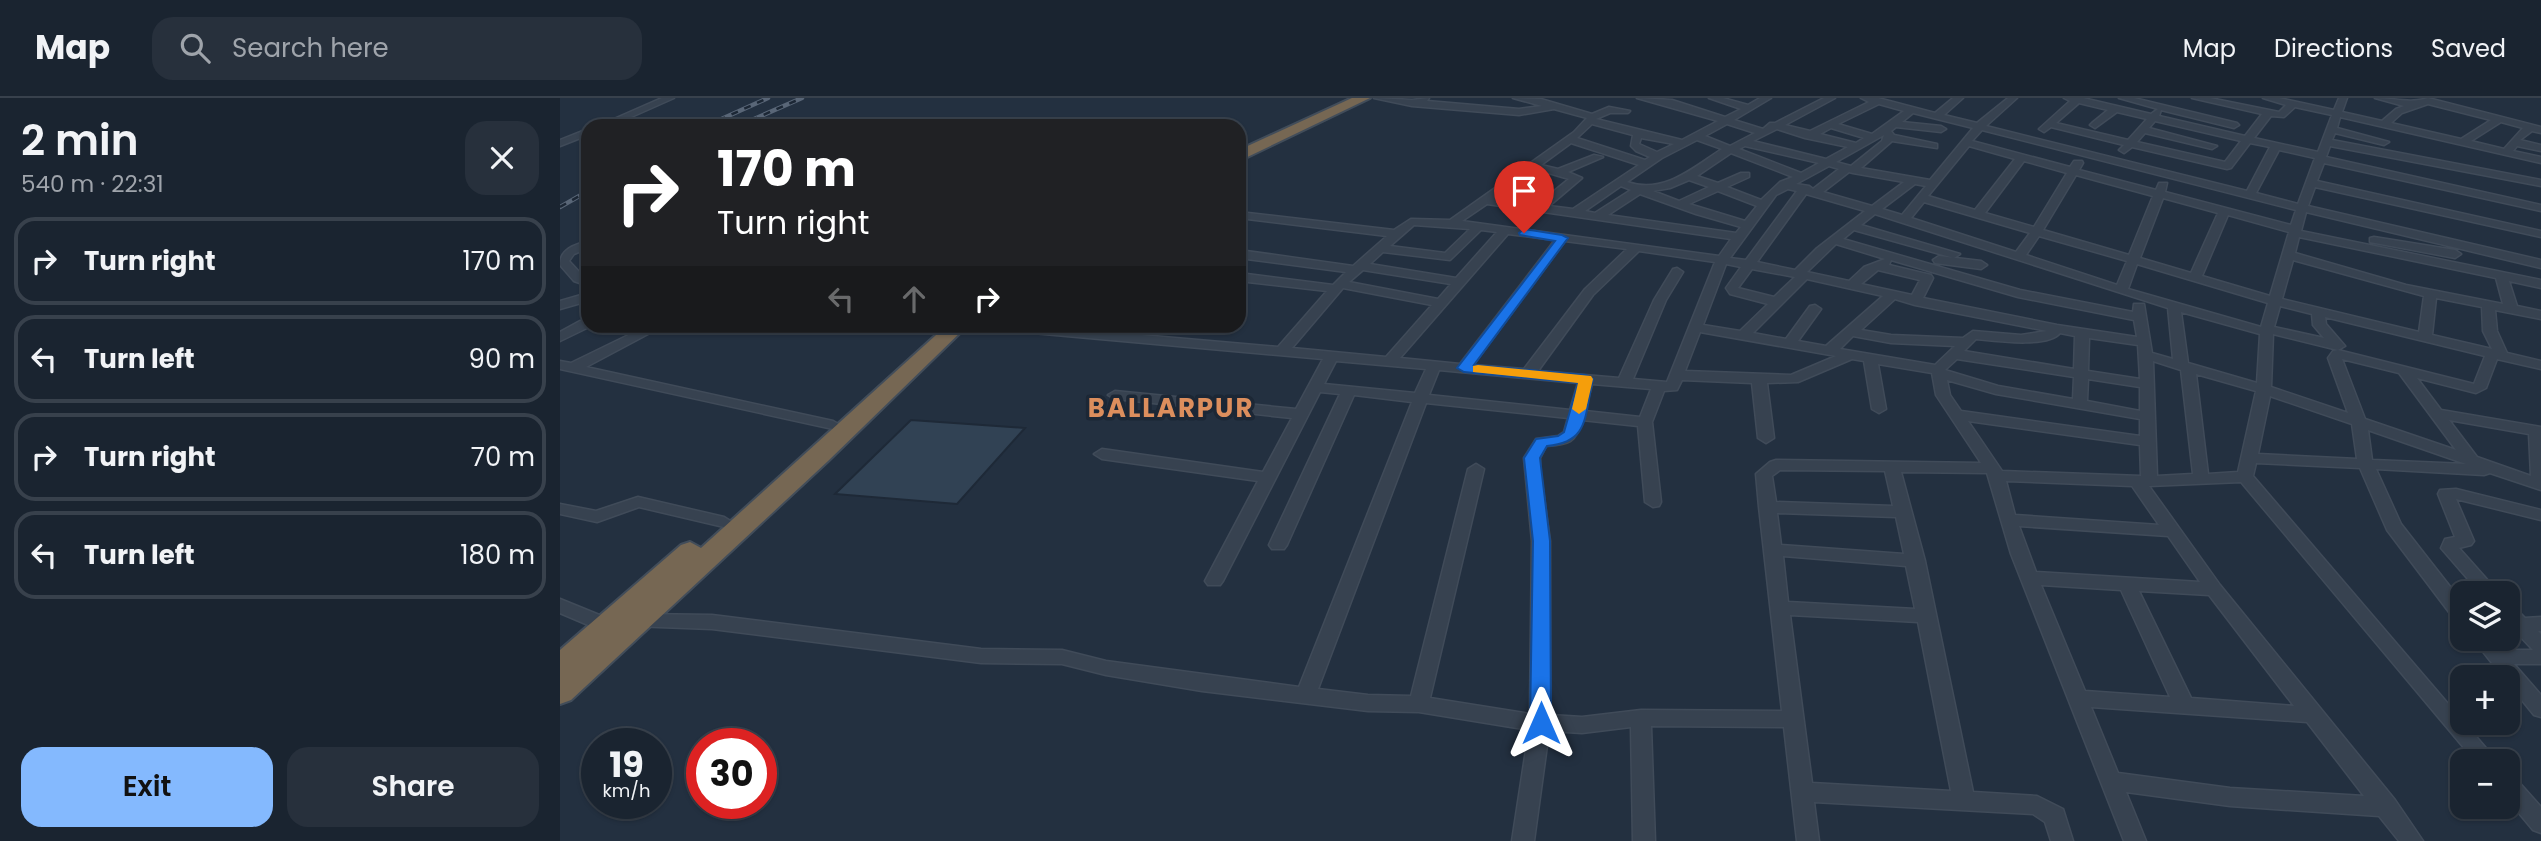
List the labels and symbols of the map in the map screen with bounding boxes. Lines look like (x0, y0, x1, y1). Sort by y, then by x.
pin (1494, 161, 1554, 233)
district label: BALLARPUR (1088, 390, 1254, 426)
position arrow (1504, 686, 1578, 760)
speed limit sign: 30 (686, 728, 777, 819)

